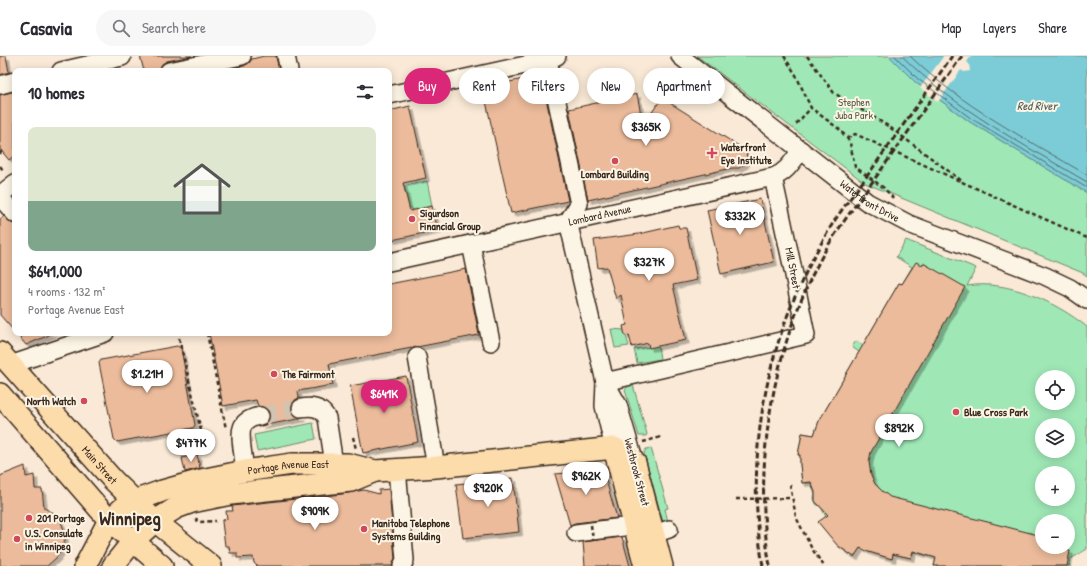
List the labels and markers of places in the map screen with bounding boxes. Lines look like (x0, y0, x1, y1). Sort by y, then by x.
pin: $365K (618, 113, 674, 147)
place label: Waterfront Eye Institute (721, 140, 772, 168)
marker: Waterfront Eye Institute (706, 147, 718, 159)
marker: Lombard Building (610, 156, 620, 166)
place label: Lombard Building (581, 167, 649, 182)
pin: $332K (712, 202, 768, 236)
place label: Sigurdson Financial Group (419, 206, 481, 234)
marker: Sigurdson Financial Group (407, 214, 417, 224)
pin: $327K (621, 248, 677, 282)
pin: $1.21M (114, 360, 180, 394)
place label: The Fairmont (281, 367, 336, 381)
marker: The Fairmont (269, 369, 279, 379)
pin: $641K (356, 380, 412, 414)
place label: North Watch (27, 394, 76, 408)
marker: North Watch (79, 396, 89, 406)
place label: Blue Cross Park (964, 405, 1028, 419)
marker: Blue Cross Park (951, 407, 961, 417)
pin: $892K (871, 414, 927, 448)
pin: $477K (163, 429, 219, 463)
pin: $962K (558, 462, 614, 496)
pin: $920K (460, 474, 516, 508)
pin: $909K (287, 497, 343, 531)
place label: 201 Portage (37, 511, 86, 526)
marker: 201 Portage (24, 513, 34, 523)
place label: Manitoba Telephone Systems Building (372, 516, 450, 544)
marker: Manitoba Telephone Systems Building (359, 524, 369, 534)
place label: U.S. Consulate in Winnipeg (25, 526, 83, 554)
marker: U.S. Consulate in Winnipeg (12, 534, 22, 544)

